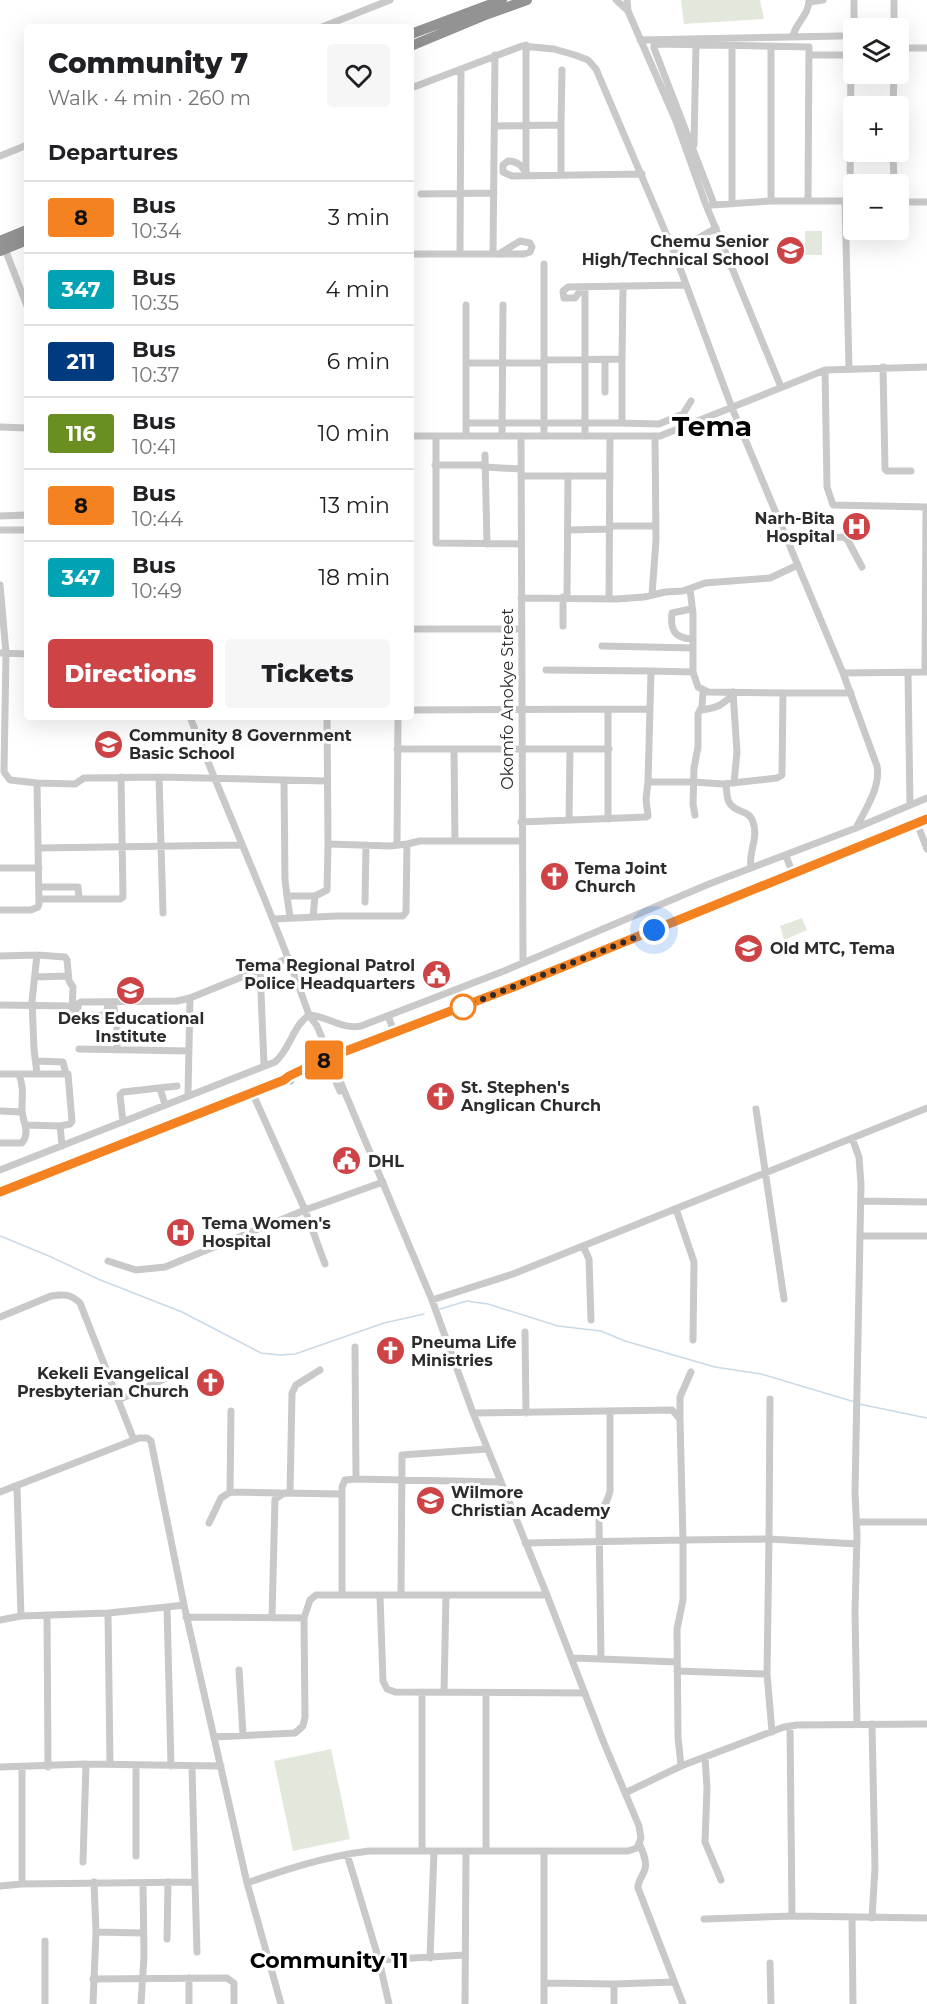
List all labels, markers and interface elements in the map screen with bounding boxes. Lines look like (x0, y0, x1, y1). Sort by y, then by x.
map controls (843, 18, 909, 240)
button: layers (843, 18, 909, 84)
button: heart (327, 44, 390, 107)
text: Community 7 (48, 46, 248, 80)
text: Walk · 4 min · 260 m (48, 86, 251, 110)
button: + (843, 96, 909, 162)
text: Departures (48, 139, 178, 166)
button: − (843, 174, 909, 240)
text: Bus (132, 192, 176, 219)
text: 3 min (328, 204, 390, 231)
text: 8 (74, 205, 88, 230)
text: 10:34 (132, 219, 181, 243)
place label: Chemu Senior High/Technical School (582, 232, 769, 269)
school or university icon: Chemu Senior High/Technical School (774, 234, 806, 266)
text: Bus (132, 264, 176, 291)
text: 4 min (326, 276, 390, 303)
text: 347 (61, 277, 101, 302)
text: 10:35 (132, 291, 179, 315)
text: Bus (132, 336, 176, 363)
text: 6 min (327, 348, 390, 375)
text: 211 (67, 349, 95, 374)
text: 10:37 (132, 363, 180, 387)
text: Bus (132, 408, 176, 435)
district label: Tema (672, 409, 752, 443)
text: 10 min (318, 420, 390, 447)
text: 116 (66, 421, 96, 446)
text: 10:41 (132, 435, 177, 459)
text: Bus (132, 480, 176, 507)
text: 13 min (320, 492, 390, 519)
text: 8 (74, 493, 88, 518)
text: 10:44 (132, 507, 183, 531)
place label: Narh-Bita Hospital (755, 509, 835, 546)
hospital icon: Narh-Bita Hospital (840, 511, 872, 543)
text: Bus (132, 552, 176, 579)
text: 18 min (318, 564, 390, 591)
text: 347 (61, 565, 101, 590)
text: 10:49 (132, 579, 182, 603)
street label: Okomfo Anokye Street (498, 608, 517, 790)
button: Directions (48, 639, 213, 708)
button: Tickets (225, 639, 390, 708)
place label: Community 8 Government Basic School (129, 726, 352, 763)
school or university icon: Community 8 Government Basic School (92, 728, 124, 760)
place label: Tema Joint Church (575, 859, 667, 896)
church icon: Tema Joint Church (538, 861, 570, 893)
your location (639, 915, 669, 945)
school or university icon: Old MTC, Tema (733, 932, 765, 964)
place label: Old MTC, Tema (770, 939, 895, 958)
place label: Tema Regional Patrol Police Headquarters (236, 956, 415, 993)
public building icon: Tema Regional Patrol Police Headquarters (420, 958, 452, 990)
school or university icon: Deks Educational Institute (115, 974, 147, 1006)
unlabelled marker (450, 994, 476, 1020)
place label: Deks Educational Institute (58, 1009, 204, 1046)
line badge: 8 (304, 1040, 344, 1080)
text: 8 (317, 1048, 331, 1073)
place label: St. Stephen's Anglican Church (460, 1078, 601, 1115)
church icon: St. Stephen's Anglican Church (424, 1080, 456, 1112)
public building icon: DHL (331, 1145, 363, 1177)
place label: DHL (368, 1152, 404, 1171)
place label: Tema Women's Hospital (202, 1214, 331, 1251)
hospital icon: Tema Women's Hospital (165, 1216, 197, 1248)
place label: Pneuma Life Ministries (411, 1333, 517, 1370)
church icon: Pneuma Life Ministries (374, 1335, 406, 1367)
place label: Kekeli Evangelical Presbyterian Church (17, 1364, 189, 1401)
church icon: Kekeli Evangelical Presbyterian Church (194, 1366, 226, 1398)
place label: Wilmore Christian Academy (451, 1483, 610, 1520)
school or university icon: Wilmore Christian Academy (414, 1485, 446, 1517)
district label: Community 11 (250, 1947, 408, 1974)

